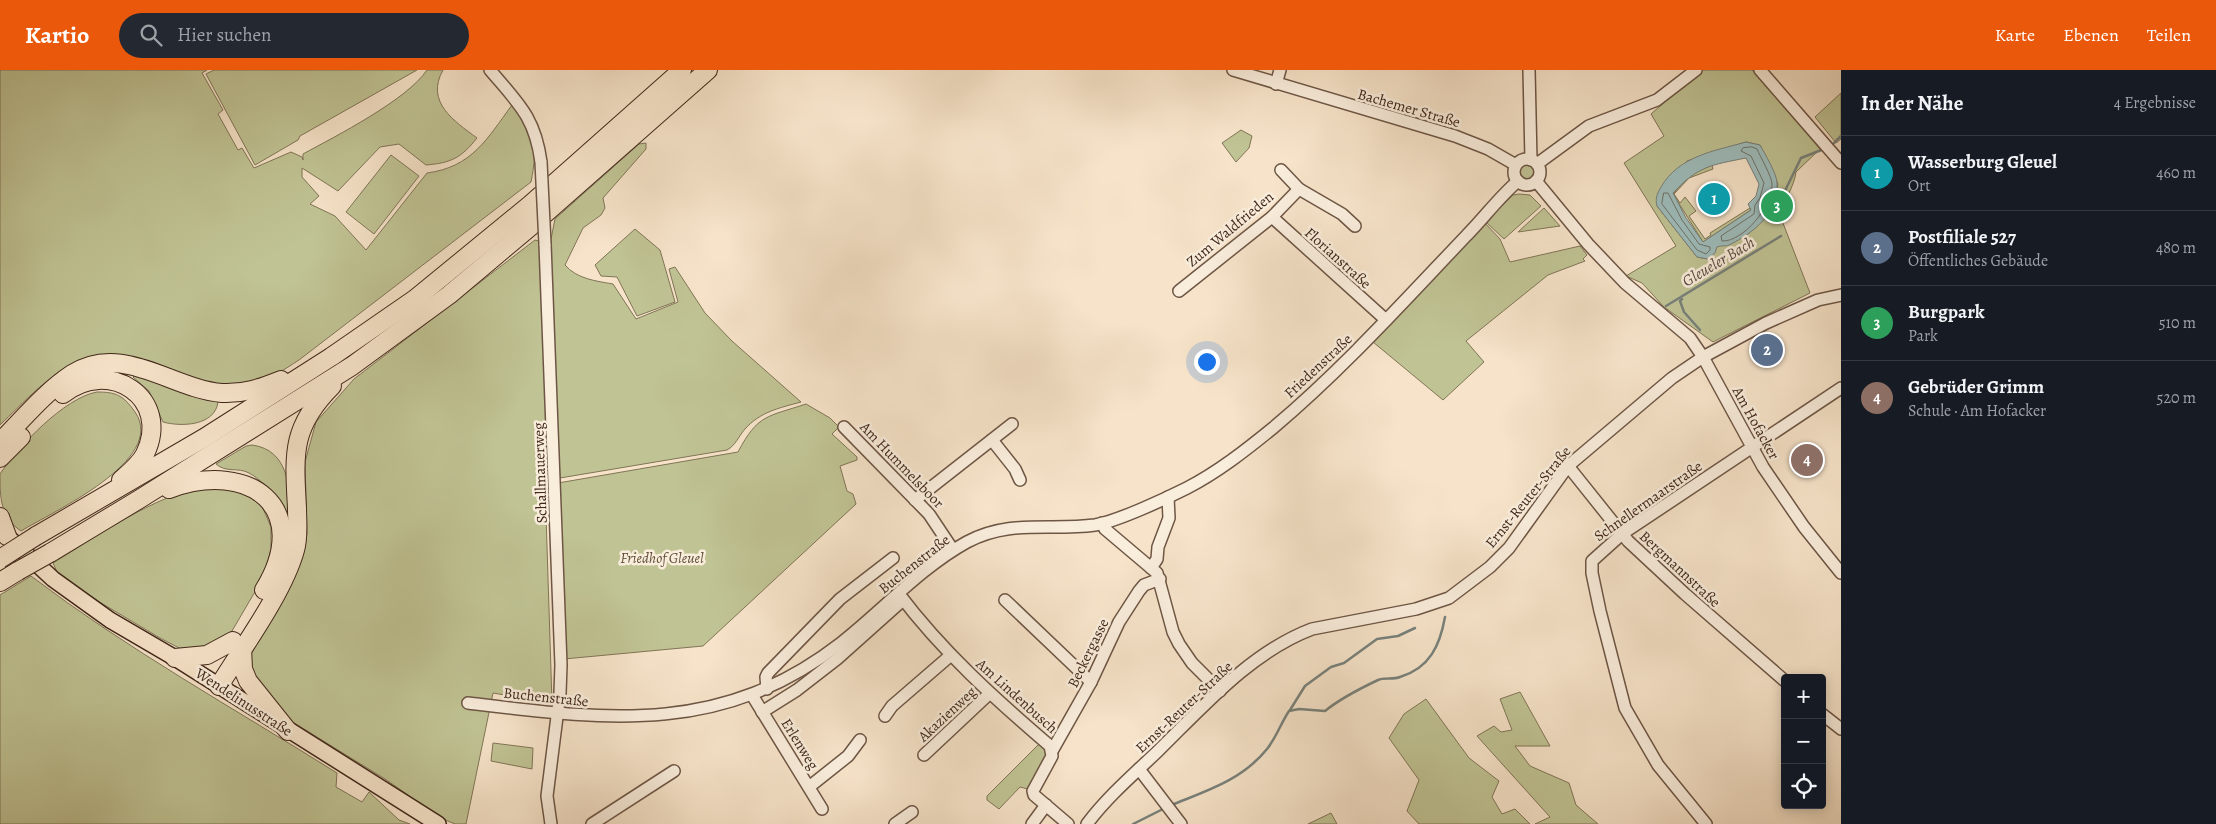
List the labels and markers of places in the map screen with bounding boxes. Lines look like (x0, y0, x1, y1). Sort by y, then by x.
pin: 1 (1698, 180, 1730, 218)
pin: 3 (1761, 187, 1793, 225)
pin: 2 (1751, 331, 1783, 369)
pin: 4 (1791, 441, 1823, 479)

